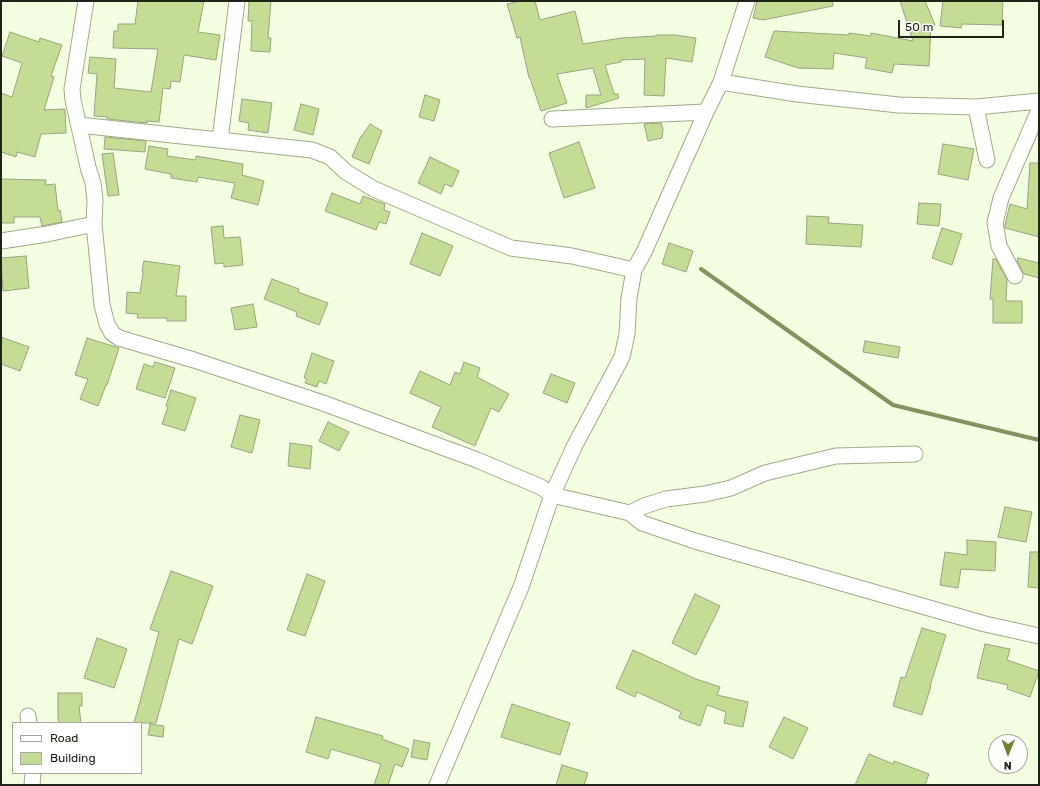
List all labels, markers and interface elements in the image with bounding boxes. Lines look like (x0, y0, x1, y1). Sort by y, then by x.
scale bar (900, 12, 1006, 38)
text: 50 m (905, 20, 933, 34)
legend (12, 722, 142, 774)
text: Road (50, 731, 78, 745)
north arrow (988, 734, 1028, 774)
text: Building (50, 751, 96, 765)
text: N (1004, 759, 1012, 772)

